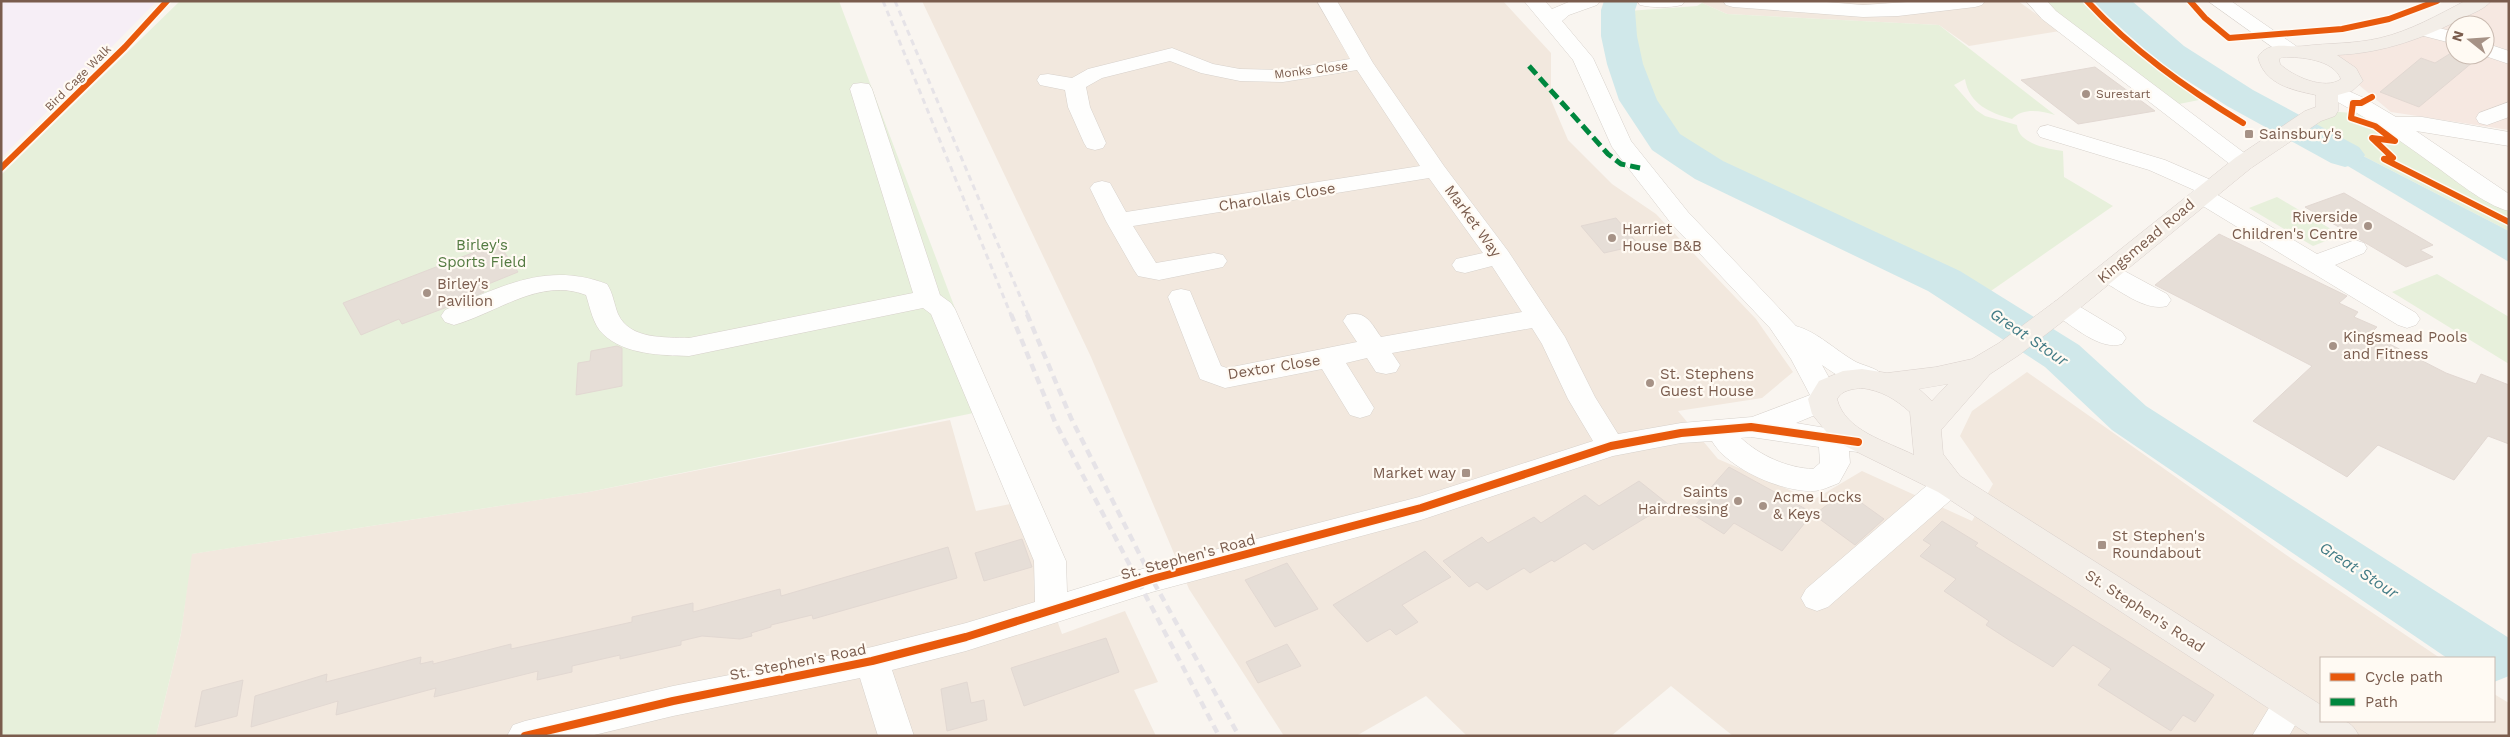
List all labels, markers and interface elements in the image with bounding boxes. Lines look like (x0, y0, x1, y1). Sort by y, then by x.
north arrow (2445, 15, 2495, 65)
text: N (2448, 29, 2467, 43)
street label: Bird Cage Walk (42, 42, 114, 114)
street label: Monks Close (1273, 59, 1349, 81)
place label: Surestart (2096, 87, 2150, 101)
marker: Surestart (2080, 88, 2092, 100)
place label: Sainsbury's (2259, 125, 2342, 143)
marker: Sainsbury's (2243, 128, 2255, 140)
street label: Charollais Close (1217, 179, 1337, 215)
street label: Market Way (1441, 181, 1505, 261)
street label: Kingsmead Road (2094, 195, 2198, 287)
place label: Riverside Children's Centre (2232, 208, 2358, 243)
place label: Harriet House B&B (1622, 220, 1702, 255)
marker: Riverside Children's Centre (2362, 220, 2374, 232)
marker: Harriet House B&B (1606, 232, 1618, 244)
park label: Birley's Sports Field (438, 236, 526, 271)
place label: Birley's Pavilion (437, 275, 493, 310)
marker: Birley's Pavilion (421, 287, 433, 299)
water label: Great Stour (1986, 304, 2072, 370)
place label: Kingsmead Pools and Fitness (2343, 328, 2468, 363)
marker: Kingsmead Pools and Fitness (2327, 340, 2339, 352)
street label: Dextor Close (1226, 351, 1322, 383)
place label: St. Stephens Guest House (1660, 365, 1754, 400)
marker: St. Stephens Guest House (1644, 377, 1656, 389)
place label: Market way (1373, 464, 1456, 482)
marker: Market way (1460, 467, 1472, 479)
place label: Saints Hairdressing (1638, 483, 1728, 518)
place label: Acme Locks & Keys (1773, 488, 1862, 523)
marker: Saints Hairdressing (1732, 495, 1744, 507)
marker: Acme Locks & Keys (1757, 500, 1769, 512)
place label: St Stephen's Roundabout (2112, 527, 2205, 562)
street label: St. Stephen's Road (1119, 530, 1257, 584)
water label: Great Stour (2316, 538, 2403, 603)
marker: St Stephen's Roundabout (2096, 539, 2108, 551)
street label: St. Stephen's Road (2082, 566, 2208, 656)
street label: St. Stephen's Road (728, 640, 868, 684)
legend (2320, 657, 2495, 722)
text: Cycle path (2365, 668, 2443, 686)
text: Path (2365, 693, 2398, 711)

